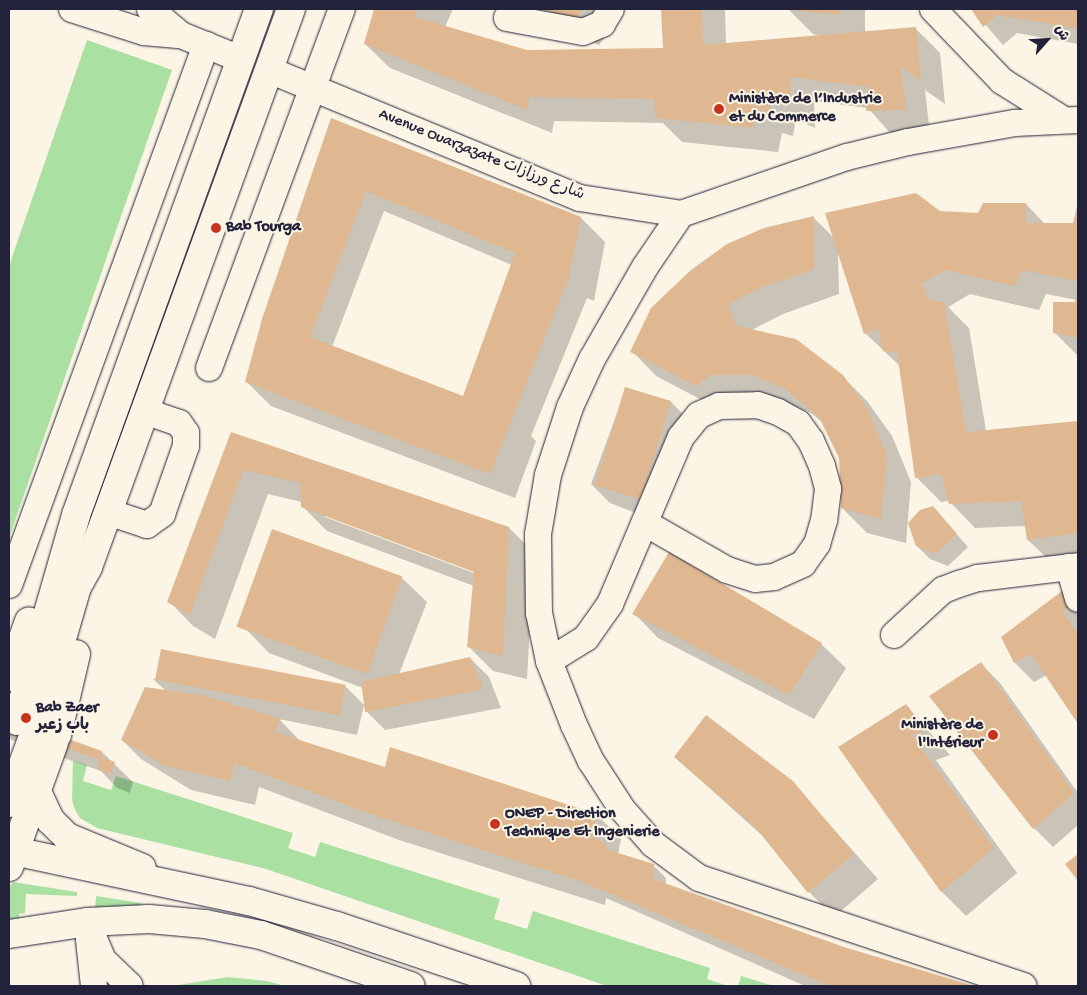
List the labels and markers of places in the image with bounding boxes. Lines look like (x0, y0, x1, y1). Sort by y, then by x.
place label: Ministère de l’Industrie et du Commerce (729, 90, 881, 128)
marker: Ministère de l’Industrie et du Commerce (713, 103, 725, 115)
place label: Bab Tourga (226, 218, 301, 238)
marker: Bab Tourga (210, 222, 222, 234)
place label: Bab Zaer باب زعير (36, 699, 98, 737)
marker: Bab Zaer باب زعير (20, 712, 32, 724)
place label: Ministère de l'Intérieur (901, 716, 983, 754)
marker: Ministère de l'Intérieur (987, 729, 999, 741)
place label: ONEP - Direction Technique Et Ingenierie (505, 805, 659, 843)
marker: ONEP - Direction Technique Et Ingenierie (489, 818, 501, 830)

